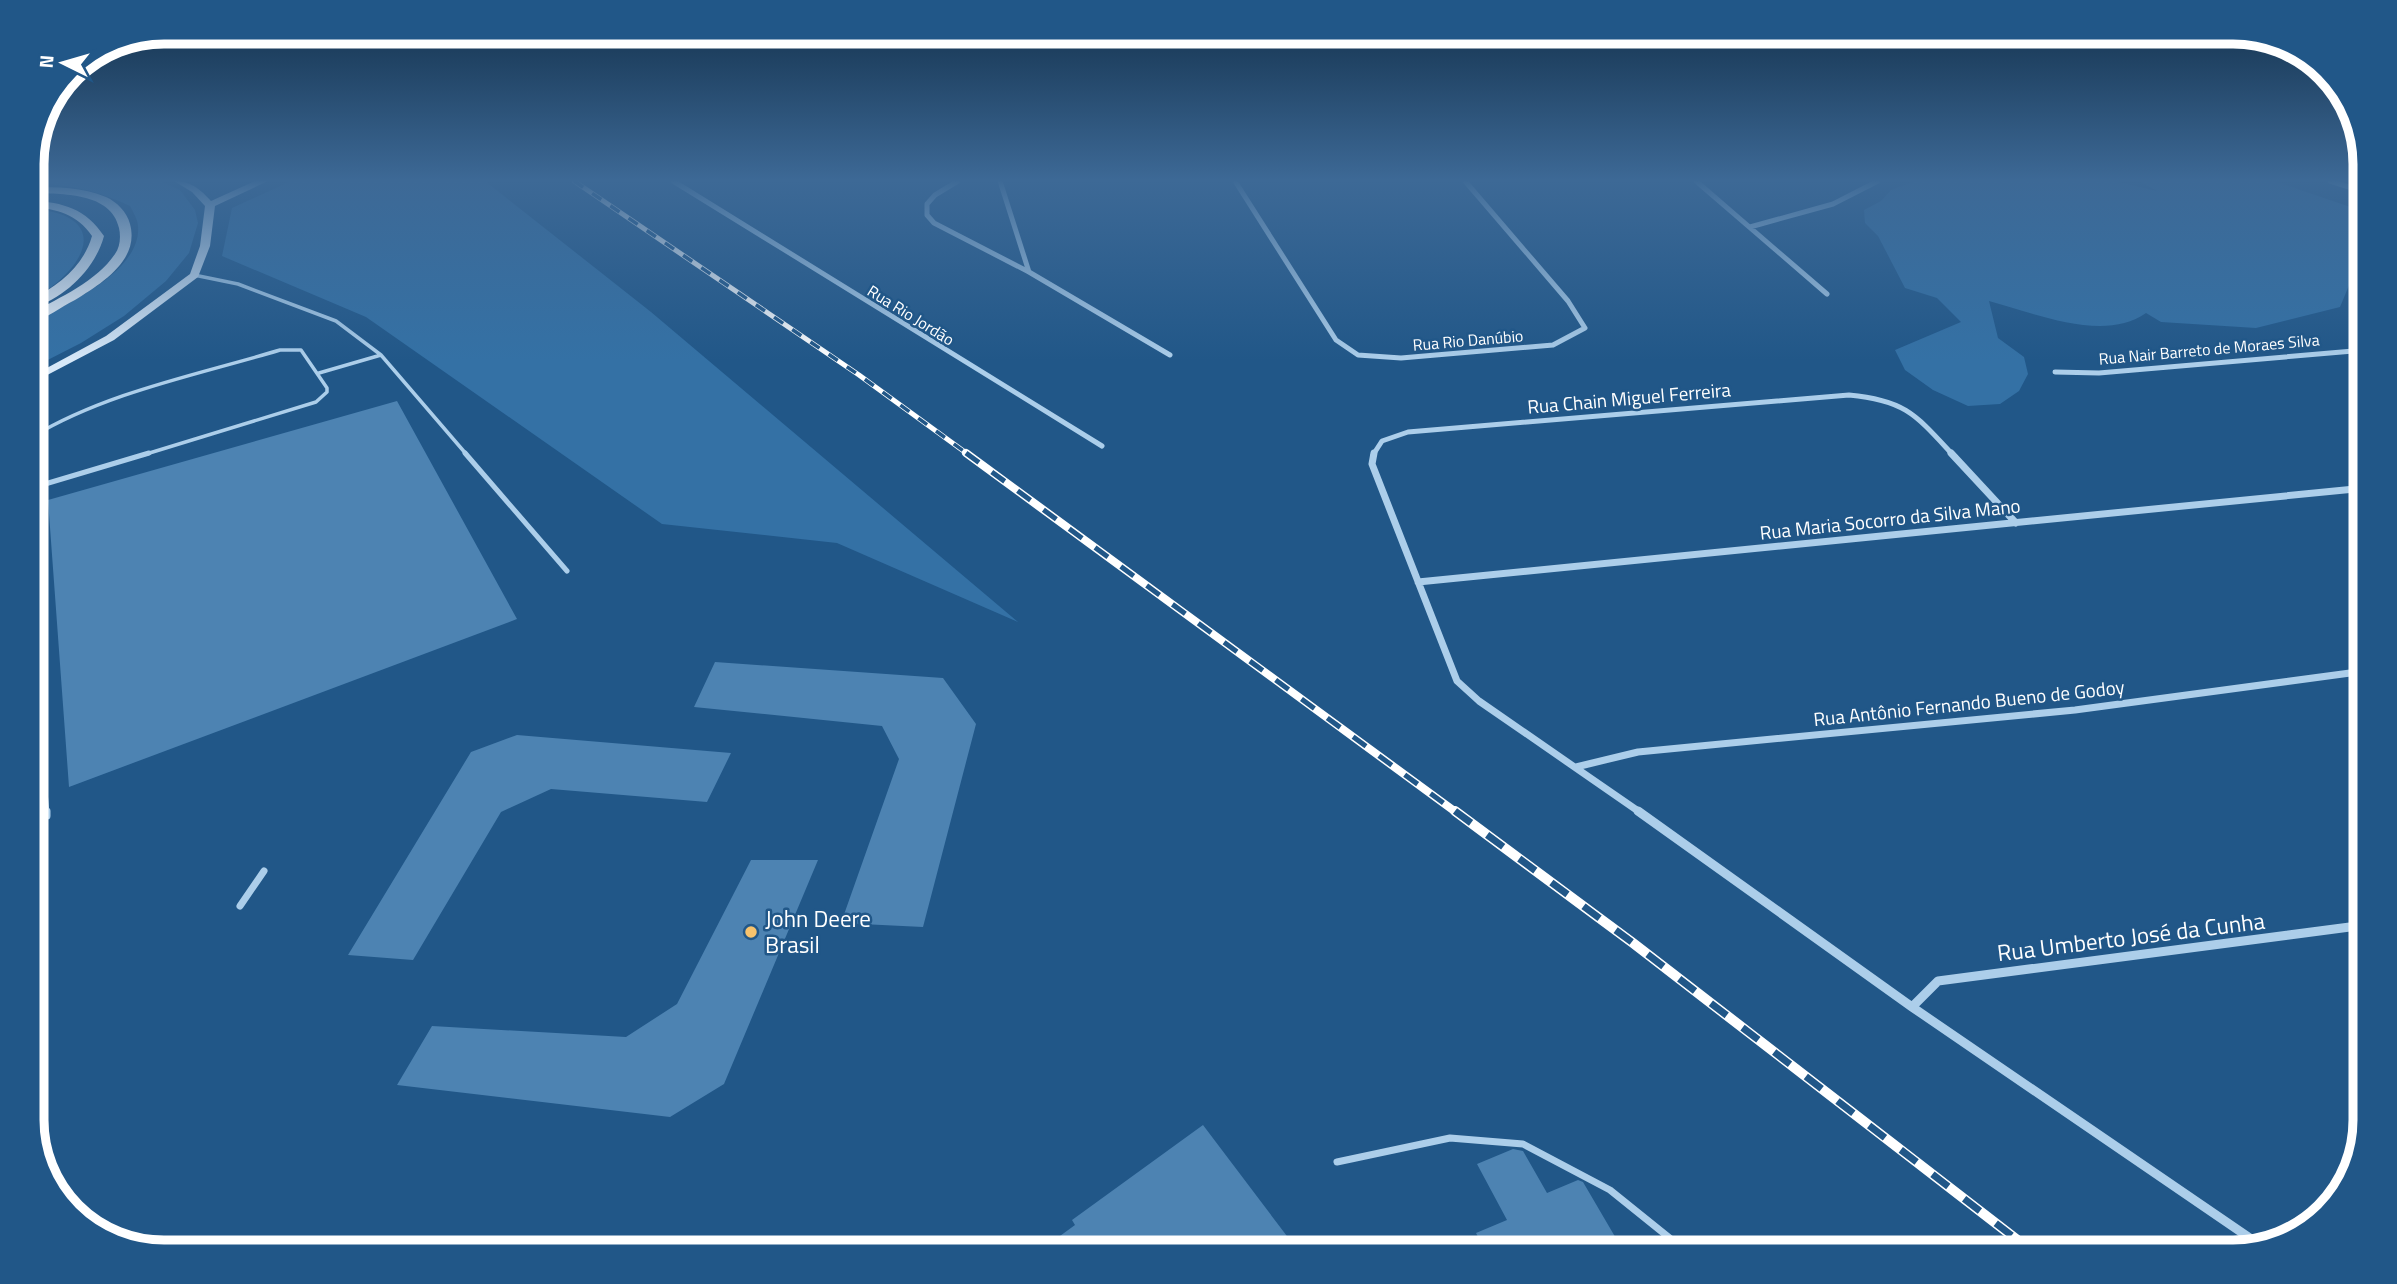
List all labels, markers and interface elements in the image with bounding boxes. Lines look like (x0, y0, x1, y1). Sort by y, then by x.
north arrow (28, 28, 98, 98)
text: N (31, 54, 61, 69)
street label: Rua Rio Jordão (863, 279, 959, 351)
street label: Rua Rio Danúbio (1412, 323, 1524, 357)
street label: Rua Nair Barreto de Moraes Silva (2098, 327, 2320, 371)
street label: Rua Chain Miguel Ferreira (1526, 374, 1732, 421)
street label: Rua Maria Socorro da Silva Mano (1758, 490, 2022, 547)
street label: Rua Antônio Fernando Bueno de Godoy (1812, 672, 2126, 733)
place label: John Deere Brasil (765, 901, 871, 962)
street label: Rua Umberto José da Cunha (1995, 903, 2267, 970)
marker: John Deere Brasil (743, 924, 759, 940)

